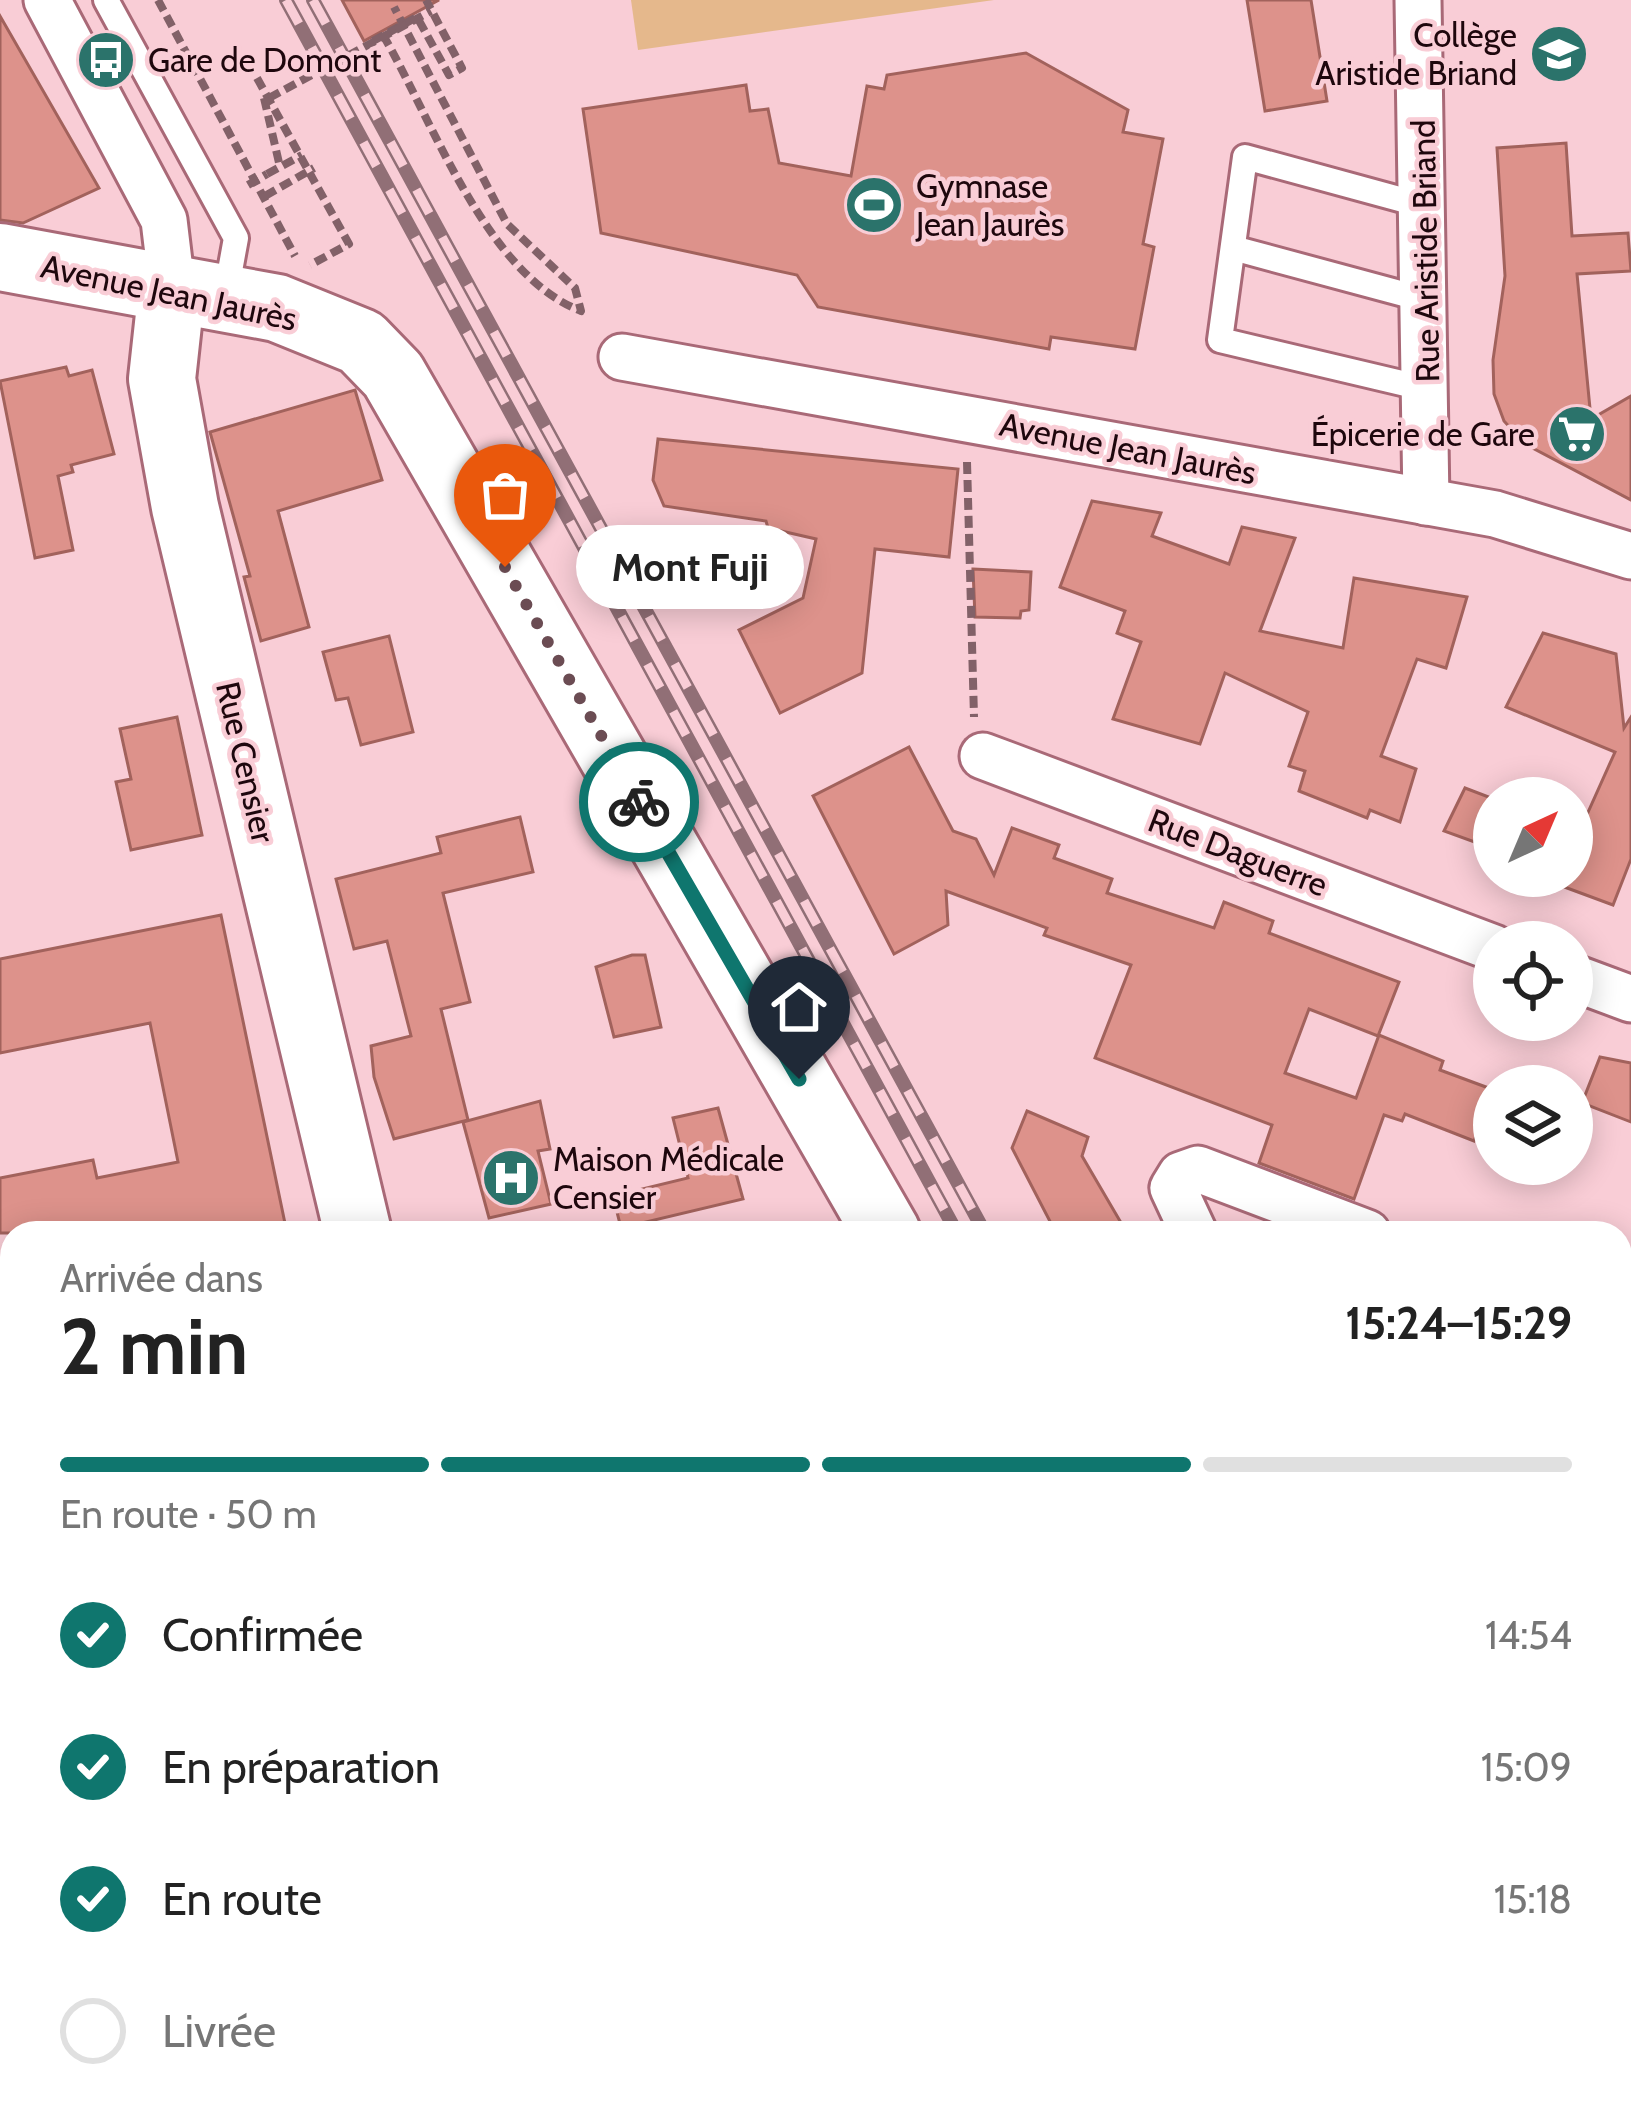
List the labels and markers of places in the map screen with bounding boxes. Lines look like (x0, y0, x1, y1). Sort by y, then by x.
place label: Collège Aristide Briand (1315, 15, 1517, 93)
school or university icon: Collège Aristide Briand (1528, 23, 1590, 85)
bus stop icon: Gare de Domont (75, 29, 137, 91)
place label: Gare de Domont (148, 40, 381, 80)
place label: Gymnase Jean Jaurès (915, 166, 1064, 244)
sports icon: Gymnase Jean Jaurès (843, 174, 905, 236)
supermarket icon: Épicerie de Gare (1546, 403, 1608, 465)
place label: Épicerie de Gare (1311, 414, 1535, 454)
pin (454, 444, 556, 567)
callout: Mont Fuji (577, 525, 805, 609)
pin (748, 956, 850, 1079)
place label: Maison Médicale Censier (553, 1139, 784, 1217)
hospital icon: Maison Médicale Censier (480, 1147, 542, 1209)

